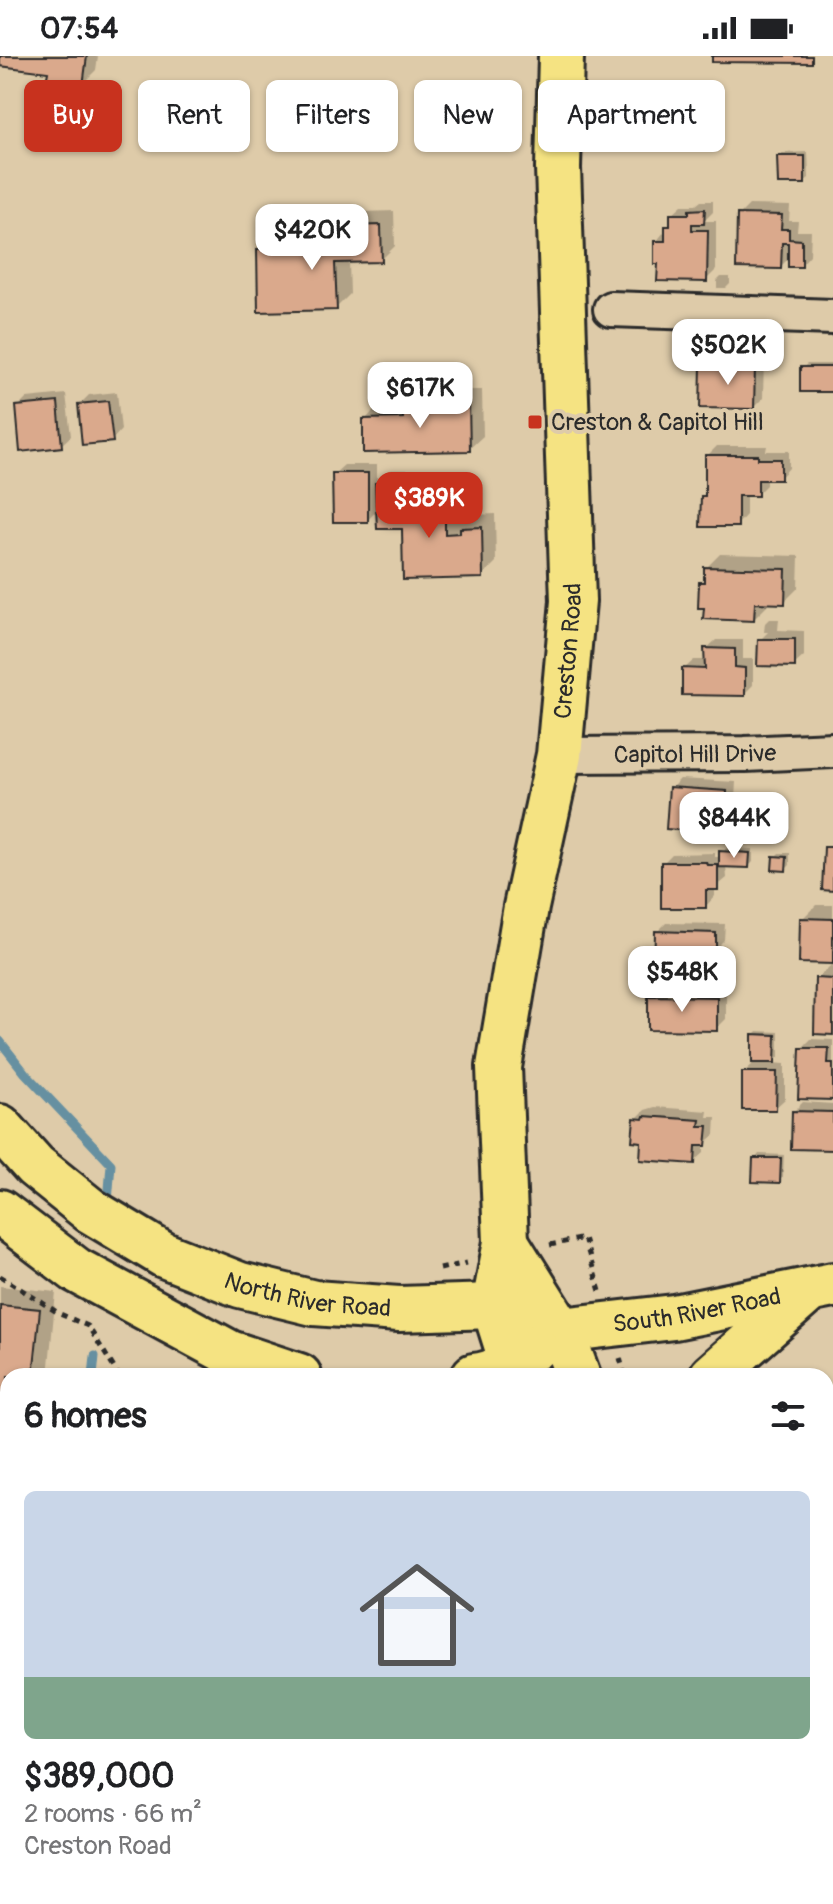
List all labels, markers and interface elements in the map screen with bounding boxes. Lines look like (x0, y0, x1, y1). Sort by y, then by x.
text: 07:54 (40, 10, 118, 47)
chip: Buy (24, 80, 122, 152)
chip: Rent (138, 80, 250, 152)
chip: Filters (266, 80, 398, 152)
chip: New (414, 80, 522, 152)
chip: Apartment (538, 80, 725, 152)
pin: $420K (256, 204, 368, 272)
text: $420K (273, 214, 351, 246)
pin: $502K (672, 319, 784, 387)
text: $502K (690, 329, 766, 361)
pin: $617K (364, 362, 476, 430)
text: $617K (386, 372, 454, 404)
place label: Creston & Capitol Hill (551, 408, 764, 437)
marker: Creston & Capitol Hill (526, 413, 544, 431)
pin: $389K (373, 472, 485, 540)
text: $389K (394, 482, 464, 514)
street label: Creston Road (548, 582, 588, 720)
street label: Capitol Hill Drive (614, 739, 777, 770)
pin: $844K (678, 792, 790, 860)
text: $844K (697, 802, 771, 834)
pin: $548K (626, 946, 738, 1014)
text: $548K (646, 956, 718, 988)
street label: North River Road (220, 1266, 392, 1323)
street label: South River Road (611, 1282, 783, 1339)
icon: filters (766, 1394, 810, 1438)
text: 6 homes (24, 1395, 147, 1438)
icon: home (345, 1543, 489, 1687)
text: $389,000 (24, 1755, 174, 1798)
text: 2 rooms · 66 m² (24, 1798, 202, 1830)
text: Creston Road (24, 1830, 172, 1862)

